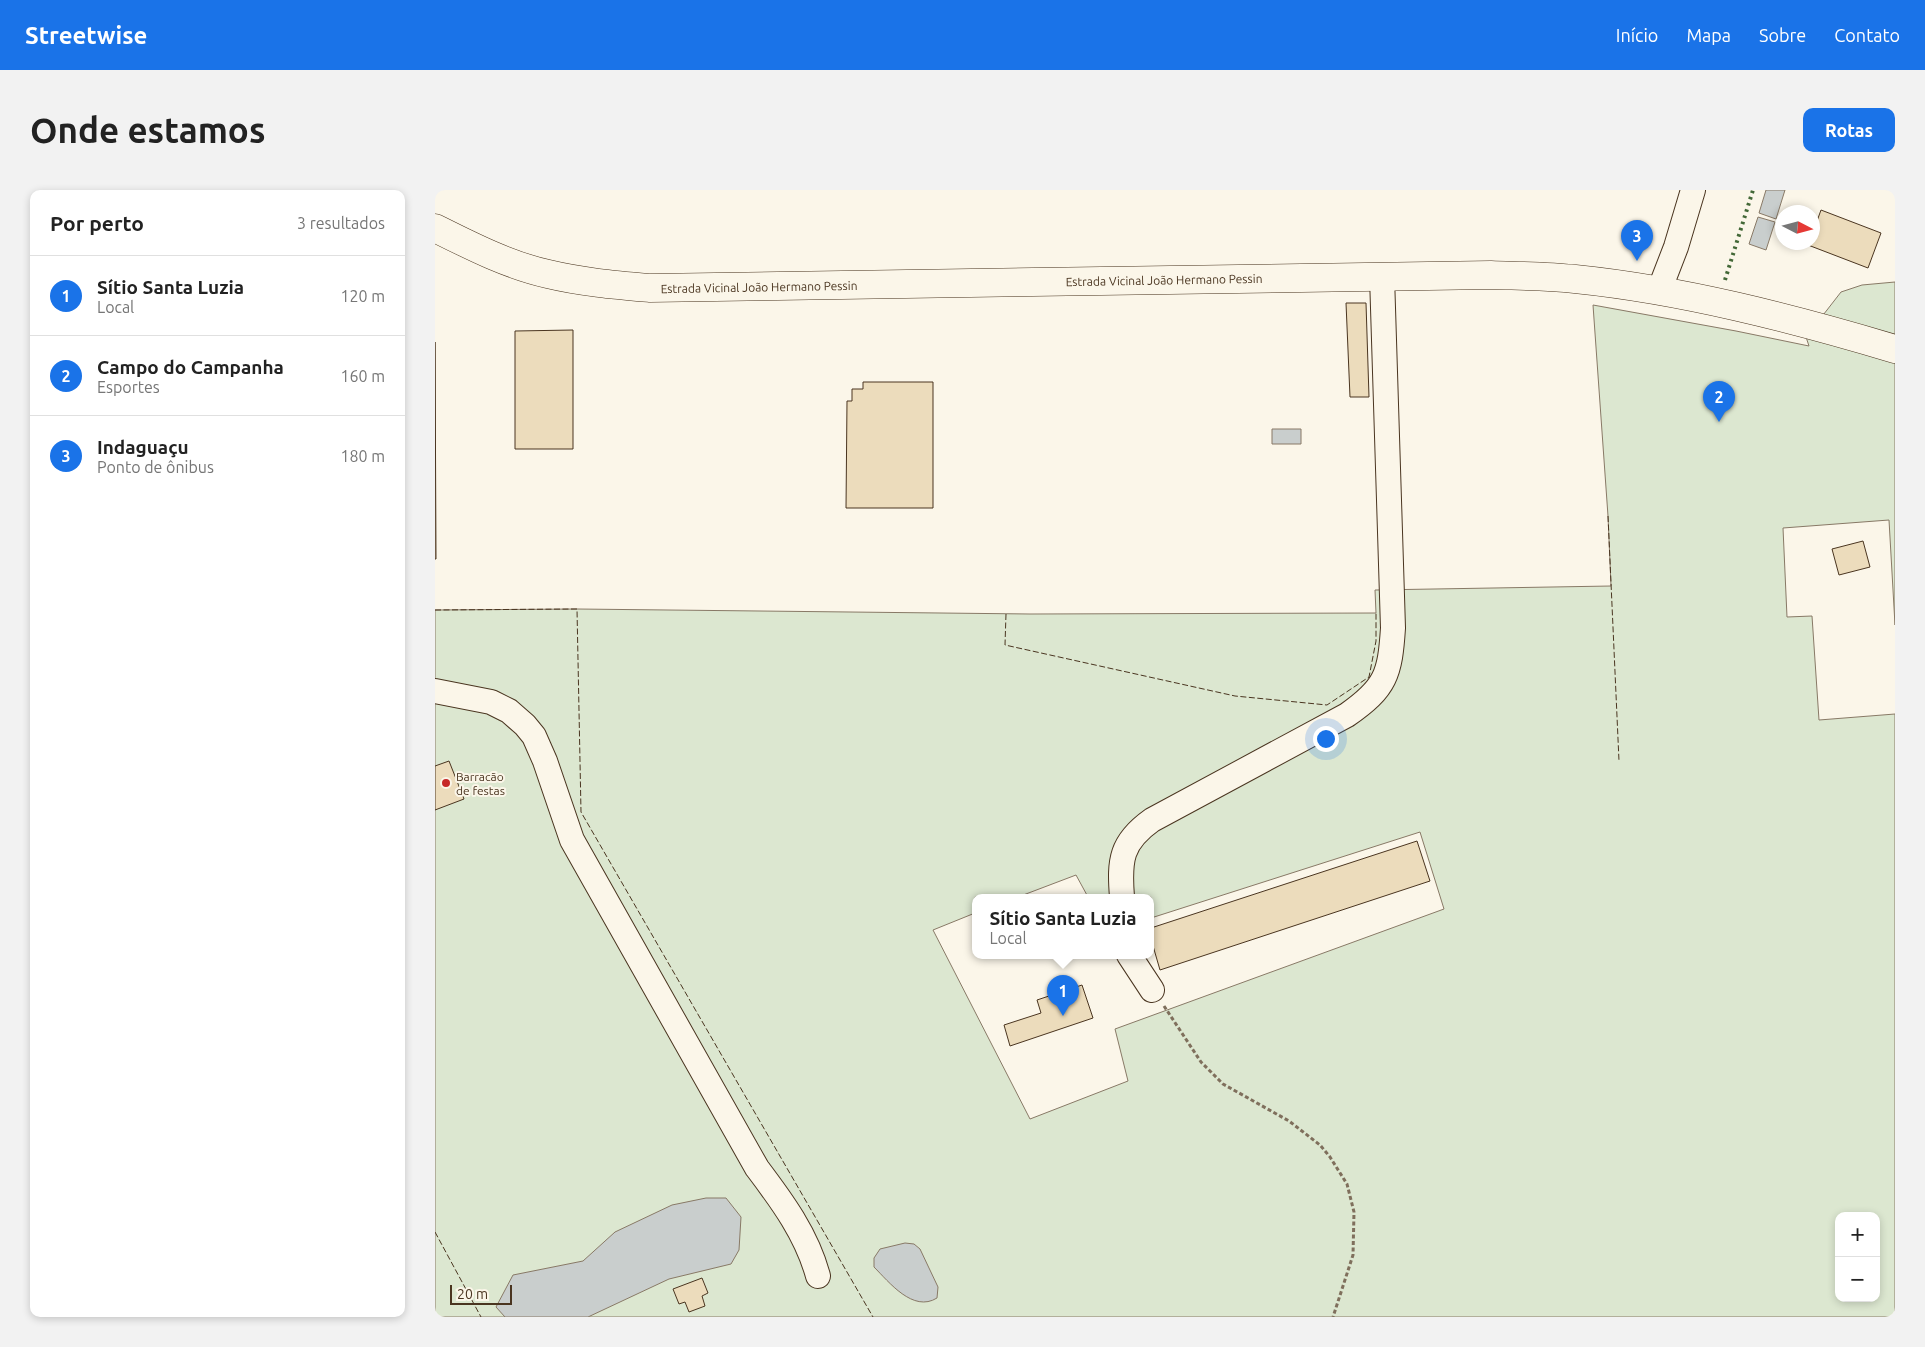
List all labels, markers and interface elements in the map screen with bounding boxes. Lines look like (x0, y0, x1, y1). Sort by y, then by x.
text: Streetwise (25, 22, 147, 49)
text: Início (1616, 25, 1658, 45)
text: Mapa (1686, 25, 1731, 45)
text: Sobre (1759, 25, 1806, 45)
text: Contato (1834, 25, 1900, 45)
button: Rotas (1803, 108, 1895, 152)
text: Onde estamos (30, 110, 265, 150)
north arrow (1775, 205, 1820, 250)
text: Por perto (50, 211, 144, 235)
text: 3 resultados (297, 214, 385, 232)
pin: 3 (1621, 220, 1653, 261)
street label: Estrada Vicinal João Hermano Pessin (1065, 272, 1263, 288)
text: Sítio Santa Luzia (97, 276, 244, 298)
street label: Estrada Vicinal João Hermano Pessin (660, 279, 858, 295)
text: 1 (61, 287, 71, 305)
text: 120 m (340, 287, 385, 305)
text: Local (97, 298, 134, 316)
text: Campo do Campanha (97, 356, 284, 378)
text: 2 (61, 367, 71, 385)
text: 160 m (340, 367, 385, 385)
text: Esportes (97, 378, 160, 396)
pin: 2 (1703, 381, 1735, 422)
text: Indaguaçu (97, 436, 189, 458)
text: 3 (61, 447, 71, 465)
text: 180 m (340, 447, 385, 465)
text: Ponto de ônibus (97, 458, 214, 476)
your location (1313, 726, 1339, 752)
place label: Barracão de festas (456, 770, 505, 797)
marker: Barracão de festas (440, 777, 452, 789)
popup (972, 894, 1154, 959)
text: Sítio Santa Luzia (989, 907, 1137, 929)
text: Local (989, 929, 1027, 947)
pin: 1 (1047, 975, 1079, 1016)
map controls (1835, 1212, 1880, 1302)
button: + (1835, 1212, 1880, 1257)
button: − (1835, 1257, 1880, 1302)
scale bar (450, 1282, 513, 1305)
text: 20 m (457, 1286, 488, 1302)

